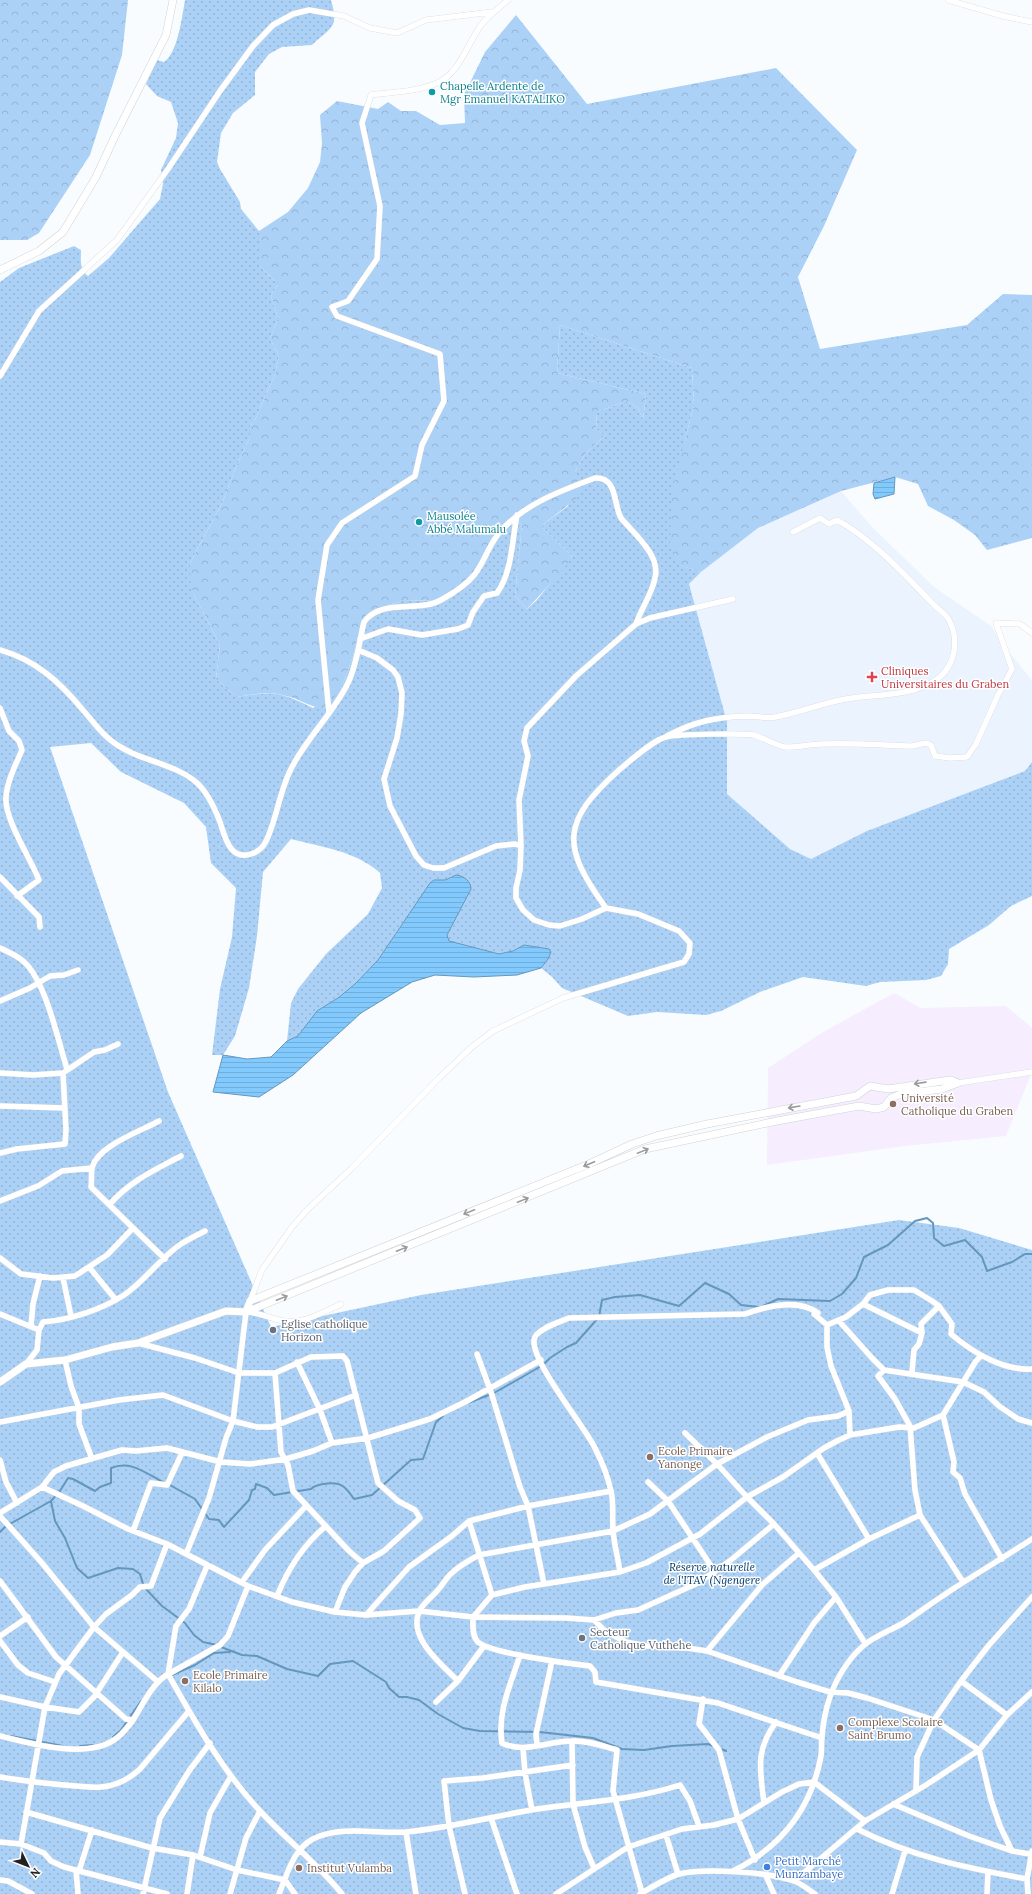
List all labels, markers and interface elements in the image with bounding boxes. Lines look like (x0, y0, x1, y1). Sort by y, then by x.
place label: Chapelle Ardente de Mgr Emanuel KATALIKO (440, 79, 565, 106)
marker: Chapelle Ardente de Mgr Emanuel KATALIKO (427, 87, 437, 97)
place label: Mausolée Abbé Malumalu (426, 509, 506, 536)
marker: Mausolée Abbé Malumalu (414, 517, 424, 527)
place label: Cliniques Universitaires du Graben (881, 664, 1009, 691)
marker: Cliniques Universitaires du Graben (866, 671, 878, 683)
one-way arrow (914, 1079, 927, 1087)
place label: Université Catholique du Graben (901, 1091, 1014, 1118)
marker: Université Catholique du Graben (888, 1099, 898, 1109)
one-way arrow (788, 1103, 801, 1111)
one-way arrow (636, 1146, 648, 1154)
one-way arrow (584, 1160, 596, 1168)
one-way arrow (516, 1196, 528, 1203)
one-way arrow (463, 1209, 475, 1217)
one-way arrow (396, 1244, 408, 1252)
one-way arrow (275, 1293, 287, 1301)
place label: Eglise catholique Horizon (281, 1317, 368, 1344)
marker: Eglise catholique Horizon (268, 1325, 278, 1335)
place label: Ecole Primaire Yanonge (657, 1444, 733, 1471)
marker: Ecole Primaire Yanonge (645, 1452, 655, 1462)
park label: Réserve naturelle de l'ITAV (Ngengere (664, 1560, 760, 1588)
place label: Secteur Catholique Vuthehe (590, 1625, 691, 1652)
marker: Secteur Catholique Vuthehe (577, 1633, 587, 1643)
place label: Ecole Primaire Kilalo (193, 1668, 268, 1695)
marker: Ecole Primaire Kilalo (180, 1676, 190, 1686)
place label: Complexe Scolaire Saint Brumo (848, 1715, 943, 1742)
marker: Complexe Scolaire Saint Brumo (835, 1723, 845, 1733)
north arrow (8, 1846, 48, 1886)
place label: Petit Marché Munzambaye (775, 1854, 843, 1881)
place label: Institut Vulamba (307, 1861, 392, 1875)
marker: Petit Marché Munzambaye (762, 1862, 772, 1872)
marker: Institut Vulamba (294, 1863, 304, 1873)
text: N (27, 1865, 43, 1881)

